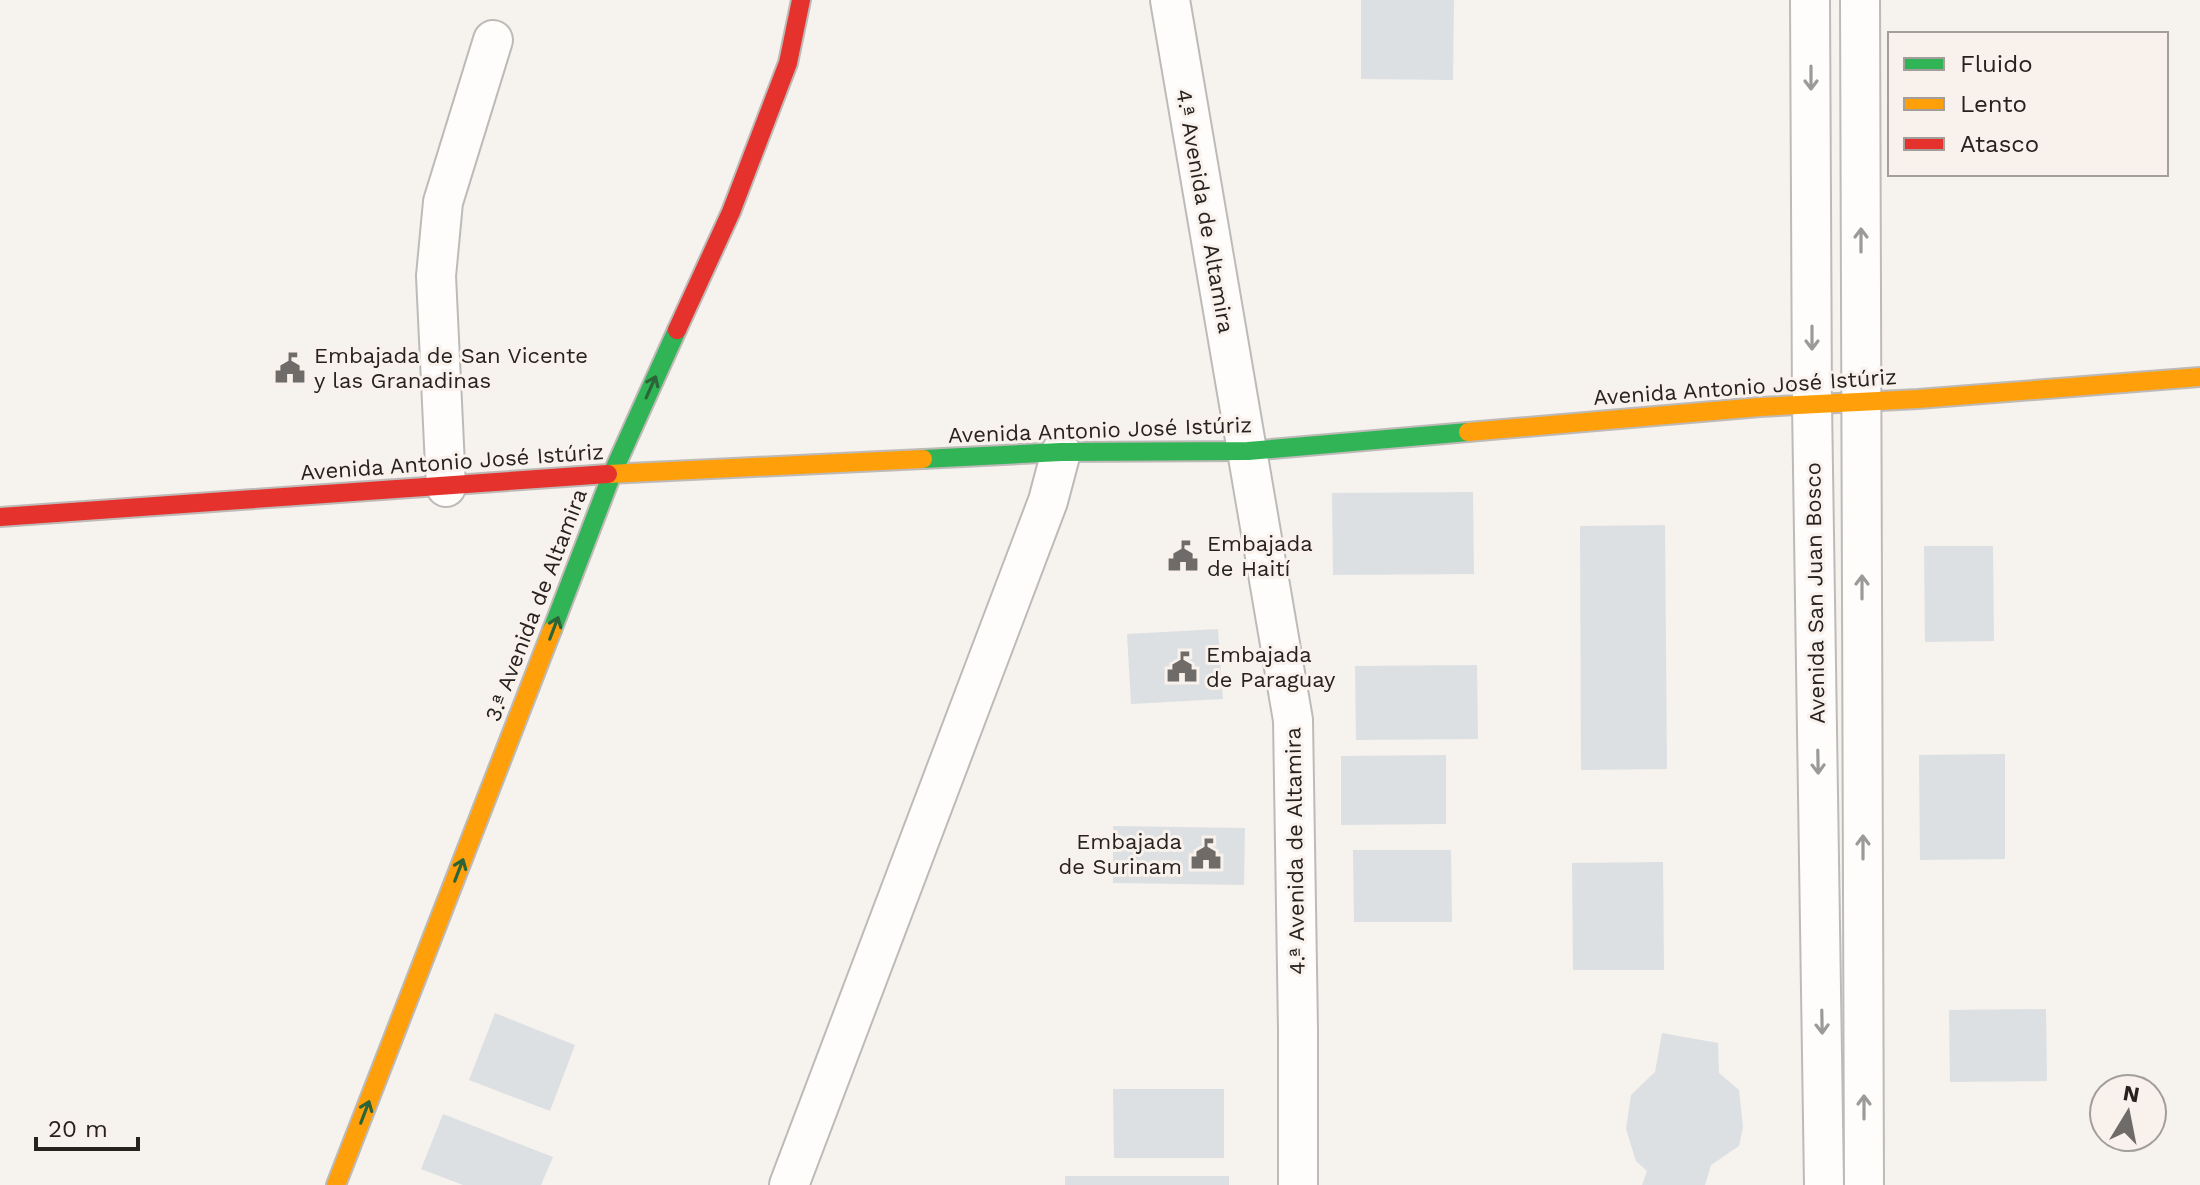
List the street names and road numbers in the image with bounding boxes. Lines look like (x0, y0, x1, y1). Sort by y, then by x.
street label: 4.ª Avenida de Altamira (1171, 87, 1239, 335)
street label: Avenida Antonio José Istúriz (1592, 364, 1898, 410)
street label: Avenida Antonio José Istúriz (947, 412, 1253, 448)
street label: Avenida Antonio José Istúriz (299, 439, 605, 485)
street label: Avenida San Juan Bosco (1800, 462, 1830, 724)
street label: 3.ª Avenida de Altamira (480, 485, 592, 725)
street label: 4.ª Avenida de Altamira (1280, 727, 1310, 975)

